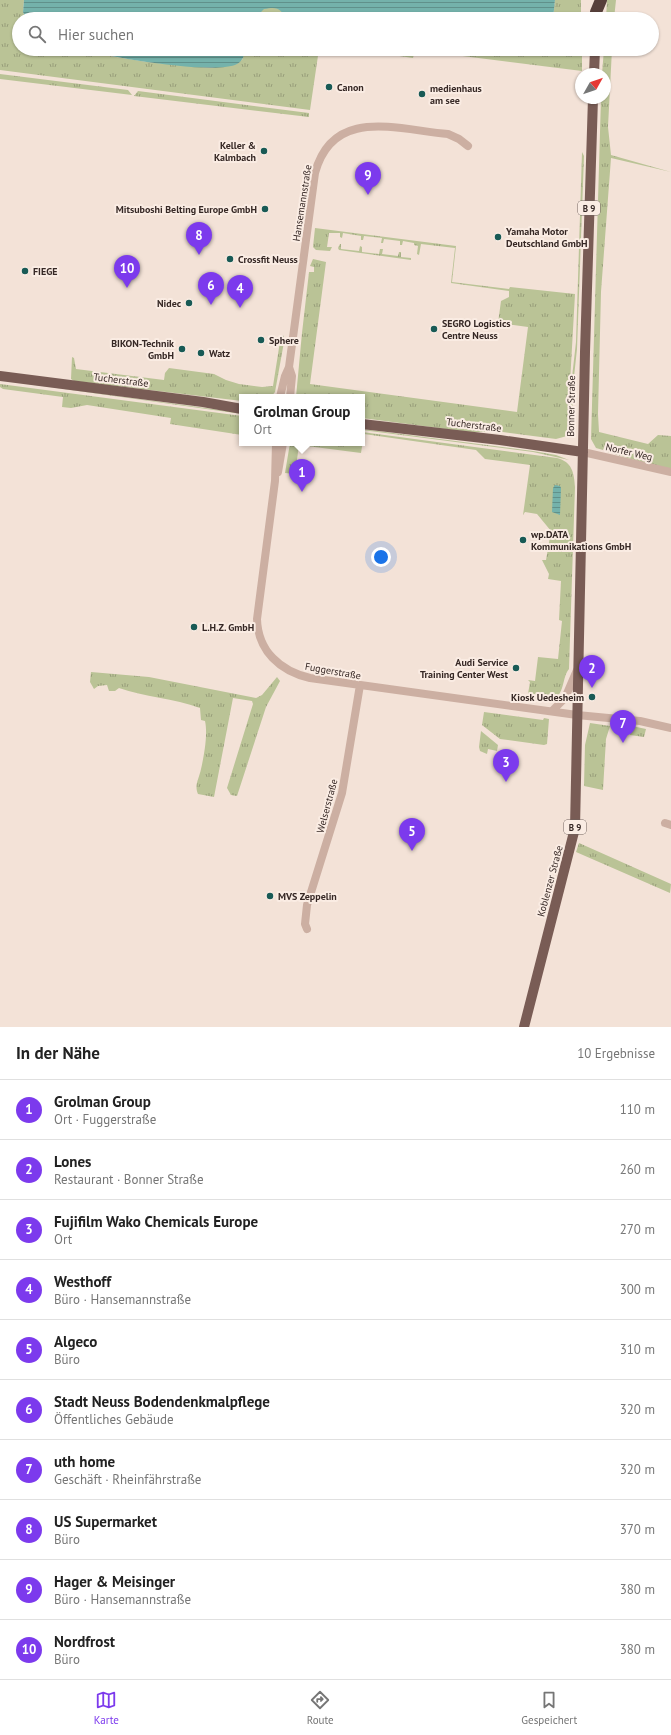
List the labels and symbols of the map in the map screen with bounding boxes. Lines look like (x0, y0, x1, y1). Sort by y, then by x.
north arrow (575, 68, 611, 104)
place label: Canon (337, 81, 364, 94)
marker: Canon (324, 82, 334, 92)
place label: medienhaus am see (430, 82, 482, 107)
marker: medienhaus am see (417, 89, 427, 99)
place label: Keller & Kalmbach (214, 139, 256, 164)
marker: Keller & Kalmbach (259, 146, 269, 156)
pin: 9 (355, 162, 381, 195)
street label: Hansemannstraße (290, 164, 314, 242)
road number: B 9 (578, 201, 600, 215)
place label: Mitsuboshi Belting Europe GmbH (116, 203, 257, 216)
marker: Mitsuboshi Belting Europe GmbH (260, 204, 270, 214)
pin: 8 (186, 222, 212, 255)
place label: Yamaha Motor Deutschland GmbH (505, 225, 588, 250)
marker: Yamaha Motor Deutschland GmbH (493, 232, 503, 242)
place label: Crossfit Neuss (238, 253, 298, 266)
marker: Crossfit Neuss (225, 254, 235, 264)
pin: 10 (114, 255, 140, 288)
place label: FIEGE (33, 265, 57, 278)
marker: FIEGE (20, 266, 30, 276)
pin: 6 (198, 272, 224, 305)
pin: 4 (227, 275, 253, 308)
place label: Nidec (157, 297, 182, 310)
marker: Nidec (184, 298, 194, 308)
place label: SEGRO Logistics Centre Neuss (442, 317, 511, 342)
marker: SEGRO Logistics Centre Neuss (429, 324, 439, 334)
place label: Sphere (269, 334, 299, 347)
marker: Sphere (256, 335, 266, 345)
place label: BIKON-Technik GmbH (111, 337, 174, 362)
marker: BIKON-Technik GmbH (177, 344, 187, 354)
place label: Watz (209, 347, 231, 360)
marker: Watz (196, 348, 206, 358)
street label: Tucherstraße (93, 370, 149, 390)
street label: Bonner Straße (564, 375, 578, 437)
street label: Tucherstraße (446, 415, 502, 435)
street label: Norfer Weg (604, 440, 654, 464)
pin: 1 (289, 459, 315, 492)
place label: wp.DATA Kommunikations GmbH (530, 528, 631, 553)
marker: wp.DATA Kommunikations GmbH (518, 535, 528, 545)
your location (371, 547, 391, 567)
place label: L.H.Z. GmbH (202, 621, 254, 634)
marker: L.H.Z. GmbH (189, 622, 199, 632)
pin: 2 (579, 655, 605, 688)
place label: Audi Service Training Center West (420, 656, 509, 681)
street label: Fuggerstraße (304, 660, 362, 682)
marker: Audi Service Training Center West (511, 663, 521, 673)
place label: Kiosk Uedesheim (511, 691, 584, 704)
marker: Kiosk Uedesheim (587, 692, 597, 702)
pin: 7 (610, 710, 636, 743)
pin: 3 (493, 749, 519, 782)
street label: Welserstraße (314, 778, 340, 834)
pin: 5 (399, 818, 425, 851)
road number: B 9 (564, 820, 586, 834)
street label: Koblenzer Straße (534, 844, 566, 918)
place label: MVS Zeppelin (278, 890, 337, 903)
marker: MVS Zeppelin (265, 891, 275, 901)

